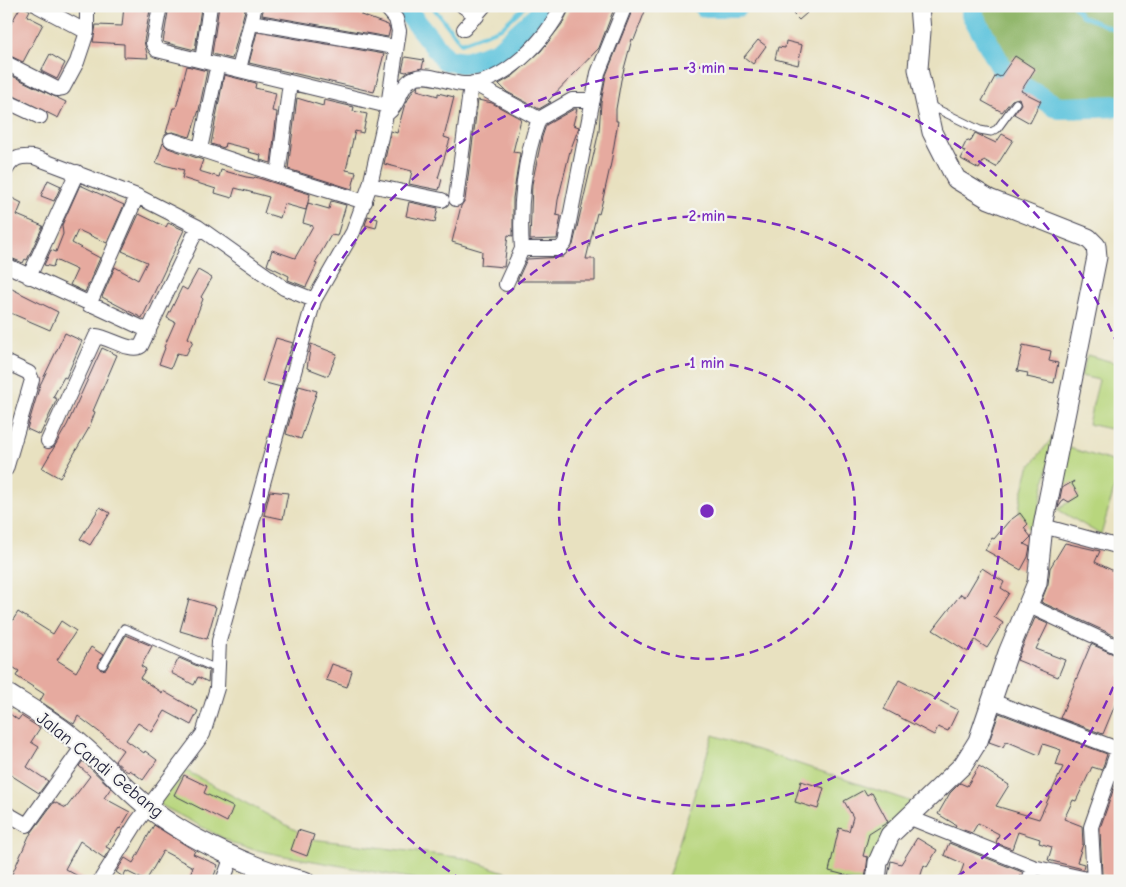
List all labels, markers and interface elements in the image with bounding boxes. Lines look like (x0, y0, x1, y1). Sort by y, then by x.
text: 3 min (689, 59, 725, 77)
text: 2 min (689, 207, 725, 225)
text: 1 min (690, 354, 724, 372)
centre of rings (698, 502, 716, 520)
street label: Jalan Candi Gebang (32, 707, 168, 823)

